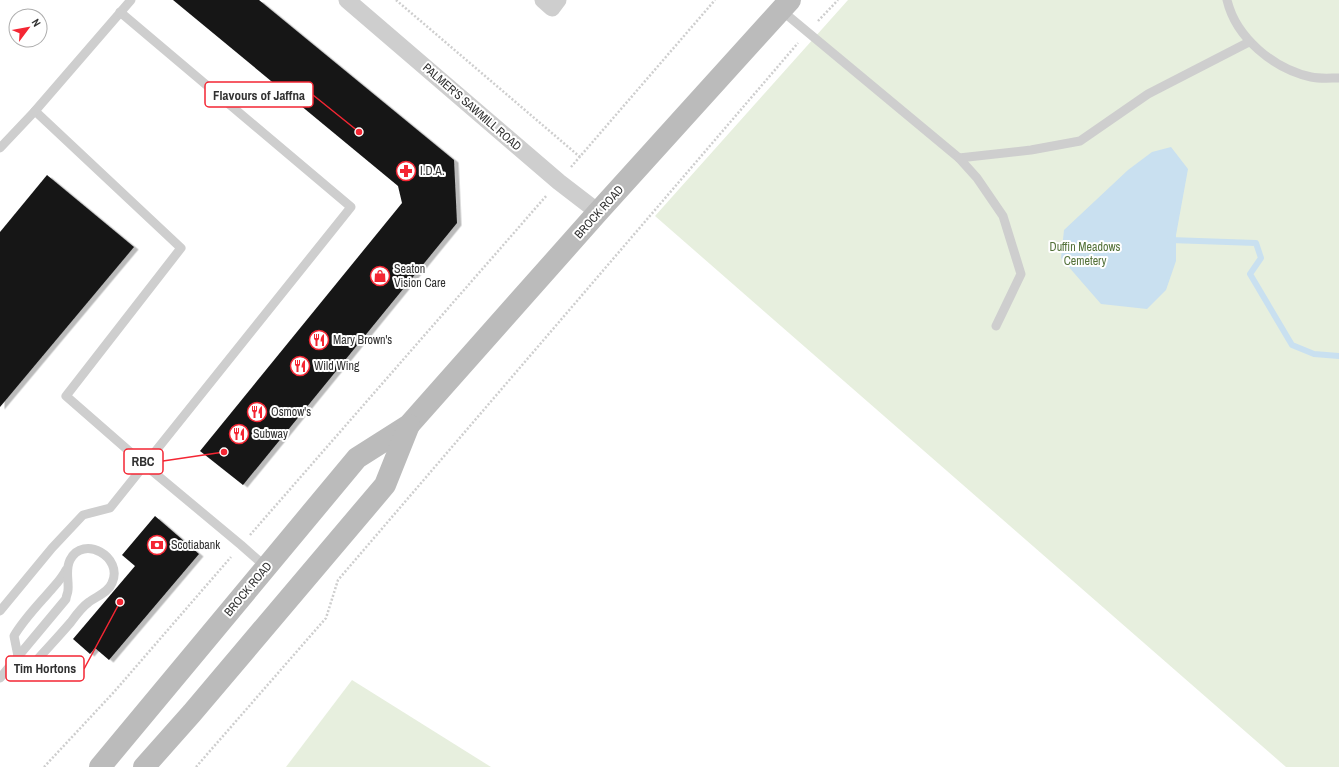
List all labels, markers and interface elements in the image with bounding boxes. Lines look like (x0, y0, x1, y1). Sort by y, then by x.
north arrow (8, 8, 48, 48)
text: N (29, 16, 44, 29)
street label: PALMER'S SAWMILL ROAD (419, 60, 525, 154)
callout: Flavours of Jaffna (205, 82, 313, 107)
text: Flavours of Jaffna (213, 87, 305, 104)
pharmacy icon: I.D.A. (395, 160, 417, 182)
place label: I.D.A. (420, 163, 445, 179)
street label: BROCK ROAD (571, 182, 627, 242)
park label: Duffin Meadows Cemetery (1050, 239, 1121, 269)
place label: Seaton Vision Care (394, 261, 446, 291)
shop icon: Seaton Vision Care (369, 265, 391, 287)
restaurant icon: Mary Brown's (308, 329, 330, 351)
place label: Mary Brown's (333, 332, 392, 348)
restaurant icon: Wild Wing (289, 355, 311, 377)
place label: Wild Wing (314, 358, 360, 374)
restaurant icon: Osmow's (246, 401, 268, 423)
place label: Osmow's (271, 404, 311, 420)
restaurant icon: Subway (228, 423, 250, 445)
place label: Subway (253, 426, 288, 442)
callout: RBC (124, 449, 163, 474)
text: RBC (131, 453, 155, 470)
bank icon: Scotiabank (146, 534, 168, 556)
place label: Scotiabank (171, 537, 220, 553)
street label: BROCK ROAD (221, 559, 275, 619)
callout: Tim Hortons (6, 656, 84, 681)
text: Tim Hortons (14, 660, 76, 677)

